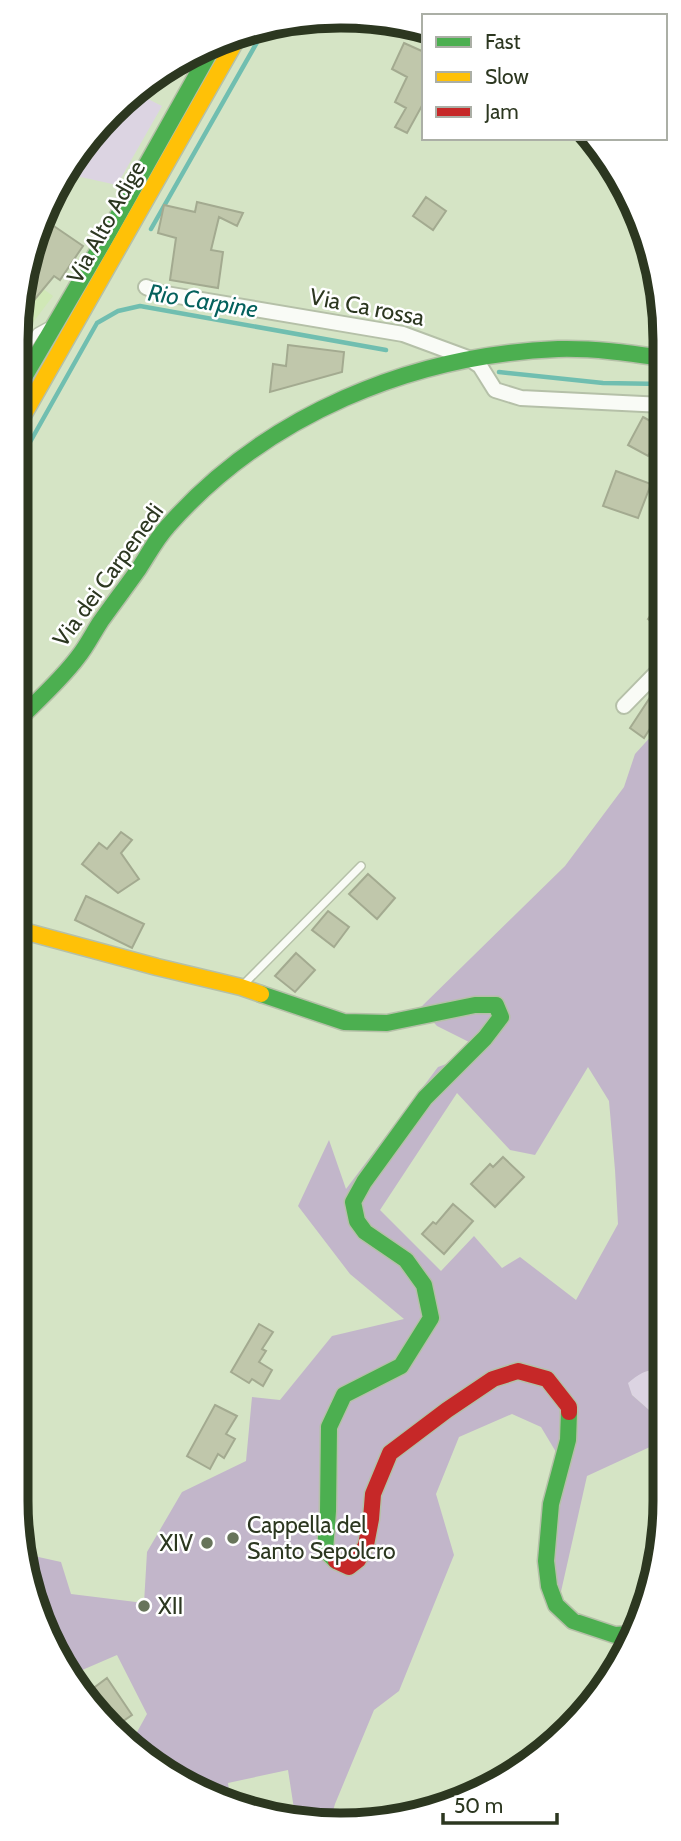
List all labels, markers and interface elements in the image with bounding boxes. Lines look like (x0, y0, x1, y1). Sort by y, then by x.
legend (422, 14, 667, 140)
text: Fast (485, 29, 521, 54)
text: Slow (485, 64, 529, 89)
text: Jam (484, 99, 519, 124)
street label: Via Alto Adige (61, 156, 151, 288)
water label: Rio Carpine (146, 278, 260, 323)
street label: Via Ca rossa (307, 282, 427, 332)
street label: Via dei Carpenedi (47, 498, 169, 652)
place label: Cappella del Santo Sepolcro (247, 1511, 396, 1565)
place label: XIV (159, 1529, 193, 1557)
marker: Cappella del Santo Sepolcro (225, 1530, 241, 1546)
marker: XIV (199, 1535, 215, 1551)
place label: XII (158, 1592, 183, 1620)
marker: XII (136, 1598, 152, 1614)
scale bar (443, 1782, 557, 1826)
text: 50 m (454, 1793, 503, 1818)

